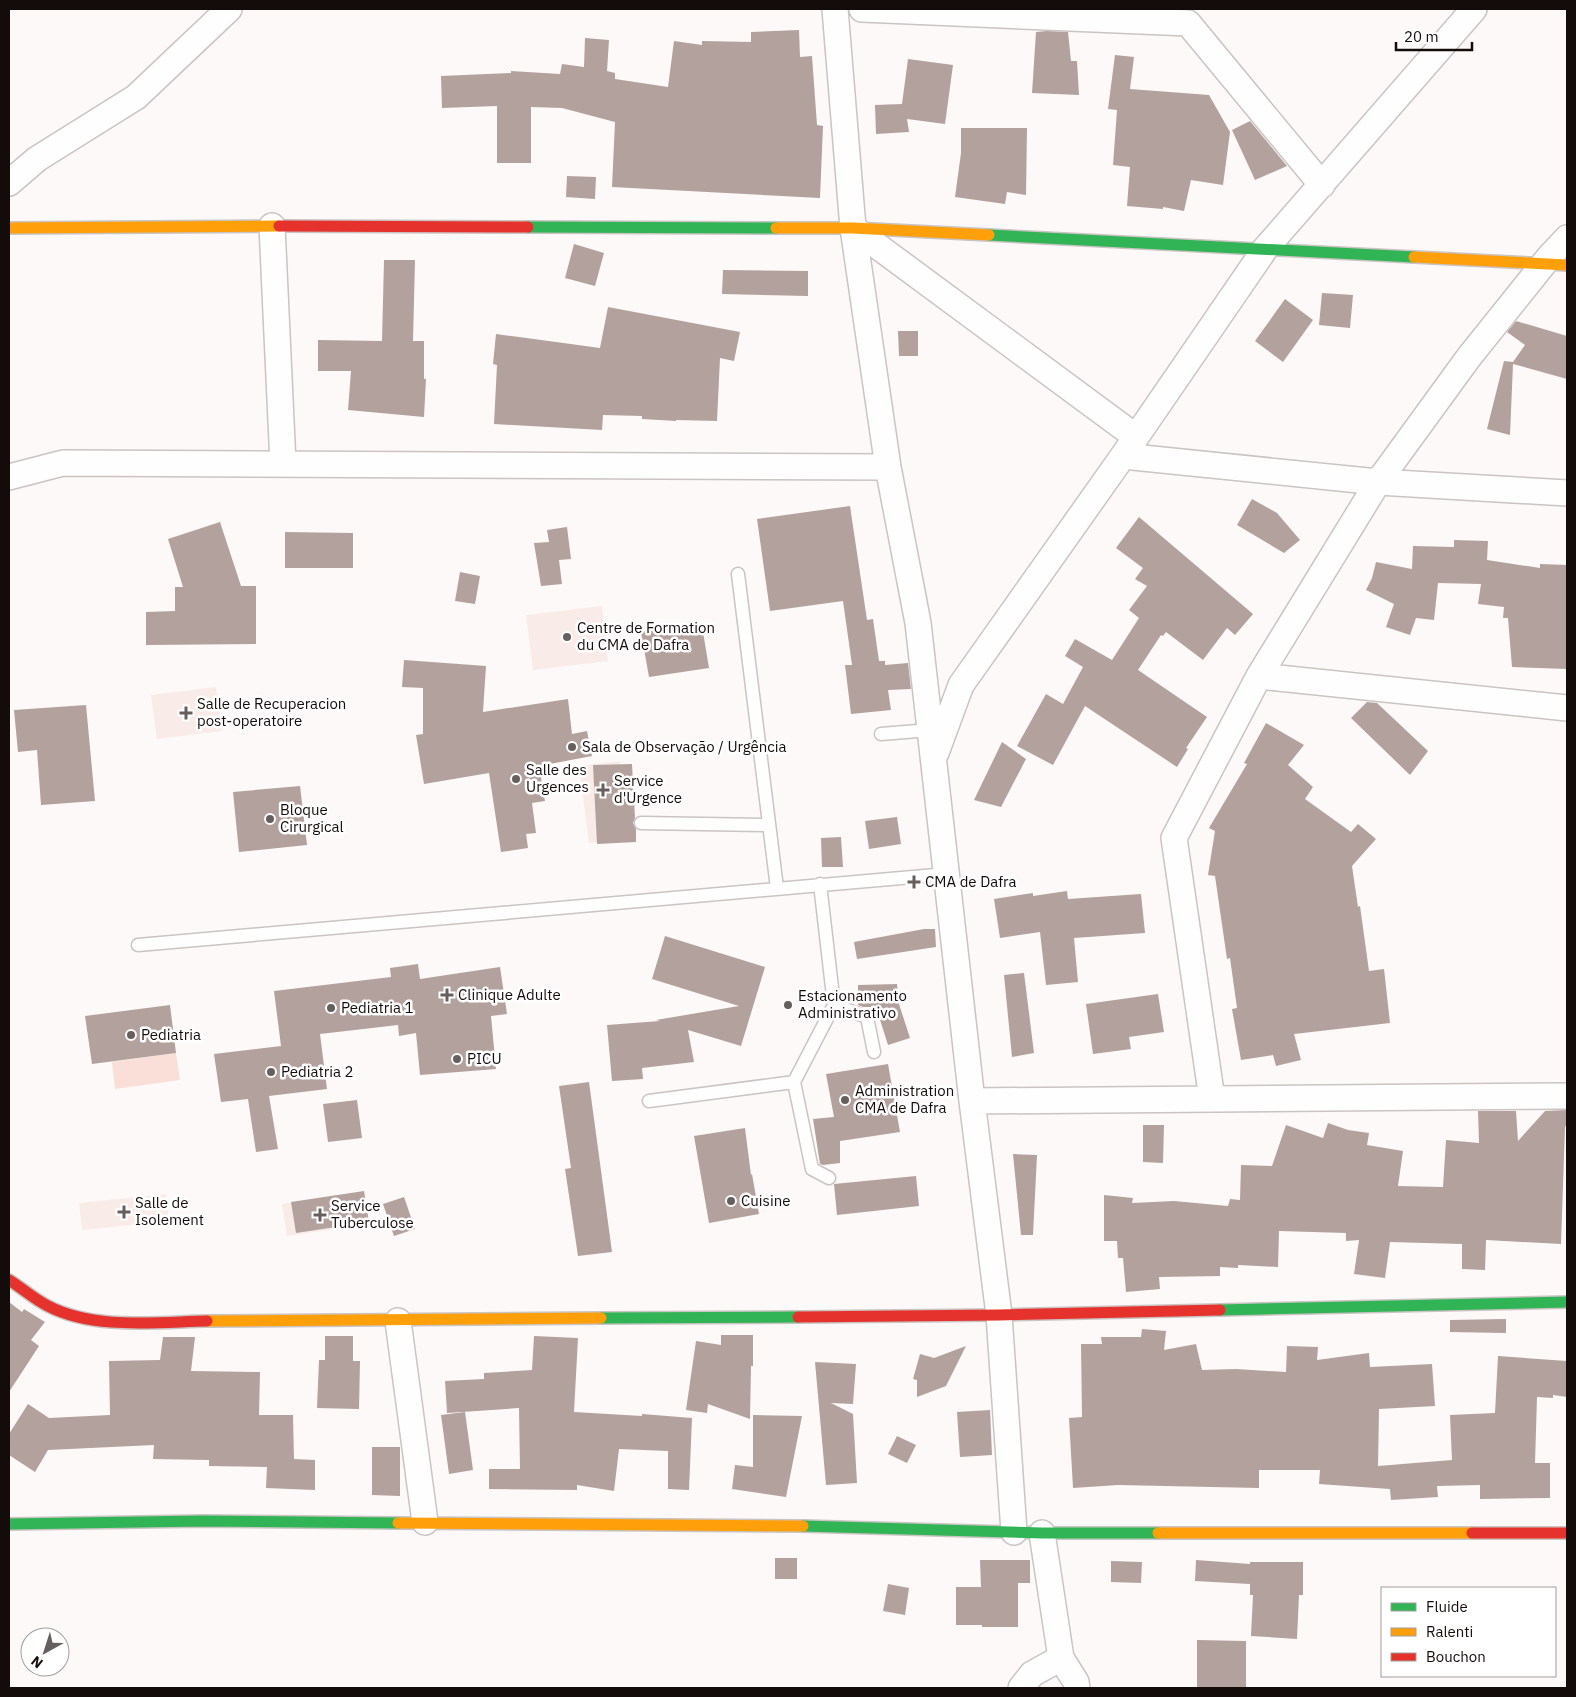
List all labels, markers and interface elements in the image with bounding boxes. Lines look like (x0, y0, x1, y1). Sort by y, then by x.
scale bar (1396, 20, 1472, 52)
text: 20 m (1404, 27, 1439, 46)
place label: Centre de Formation du CMA de Dafra (577, 618, 715, 654)
marker: Centre de Formation du CMA de Dafra (561, 631, 573, 643)
place label: Salle de Recuperacion post-operatoire (197, 694, 346, 730)
marker: Salle de Recuperacion post-operatoire (179, 706, 193, 720)
place label: Sala de Observação / Urgência (582, 737, 787, 756)
marker: Sala de Observação / Urgência (566, 741, 578, 753)
place label: Salle des Urgences (526, 760, 589, 796)
place label: Service d'Urgence (614, 771, 682, 807)
marker: Salle des Urgences (510, 773, 522, 785)
marker: Service d'Urgence (596, 783, 610, 797)
place label: Bloque Cirurgical (280, 800, 344, 836)
marker: Bloque Cirurgical (264, 813, 276, 825)
place label: CMA de Dafra (925, 872, 1017, 891)
marker: CMA de Dafra (907, 875, 921, 889)
place label: Clinique Adulte (458, 985, 561, 1004)
place label: Estacionamento Administrativo (798, 986, 907, 1022)
marker: Clinique Adulte (440, 988, 454, 1002)
place label: Pediatria 1 (341, 998, 414, 1017)
marker: Estacionamento Administrativo (782, 999, 794, 1011)
marker: Pediatria 1 (325, 1002, 337, 1014)
place label: Pediatria (141, 1025, 201, 1044)
marker: Pediatria (125, 1029, 137, 1041)
place label: PICU (467, 1049, 502, 1068)
marker: PICU (451, 1053, 463, 1065)
place label: Pediatria 2 (281, 1062, 354, 1081)
marker: Pediatria 2 (265, 1066, 277, 1078)
place label: Administration CMA de Dafra (855, 1081, 954, 1117)
marker: Administration CMA de Dafra (839, 1094, 851, 1106)
place label: Cuisine (741, 1191, 790, 1210)
place label: Salle de Isolement (135, 1193, 204, 1229)
marker: Cuisine (725, 1195, 737, 1207)
place label: Service Tuberculose (331, 1196, 414, 1232)
marker: Salle de Isolement (117, 1205, 131, 1219)
marker: Service Tuberculose (313, 1208, 327, 1222)
legend (1381, 1587, 1556, 1677)
text: Fluide (1426, 1597, 1468, 1616)
text: Ralenti (1426, 1622, 1473, 1641)
north arrow (20, 1627, 70, 1677)
text: Bouchon (1426, 1647, 1486, 1666)
text: N (27, 1652, 46, 1672)

